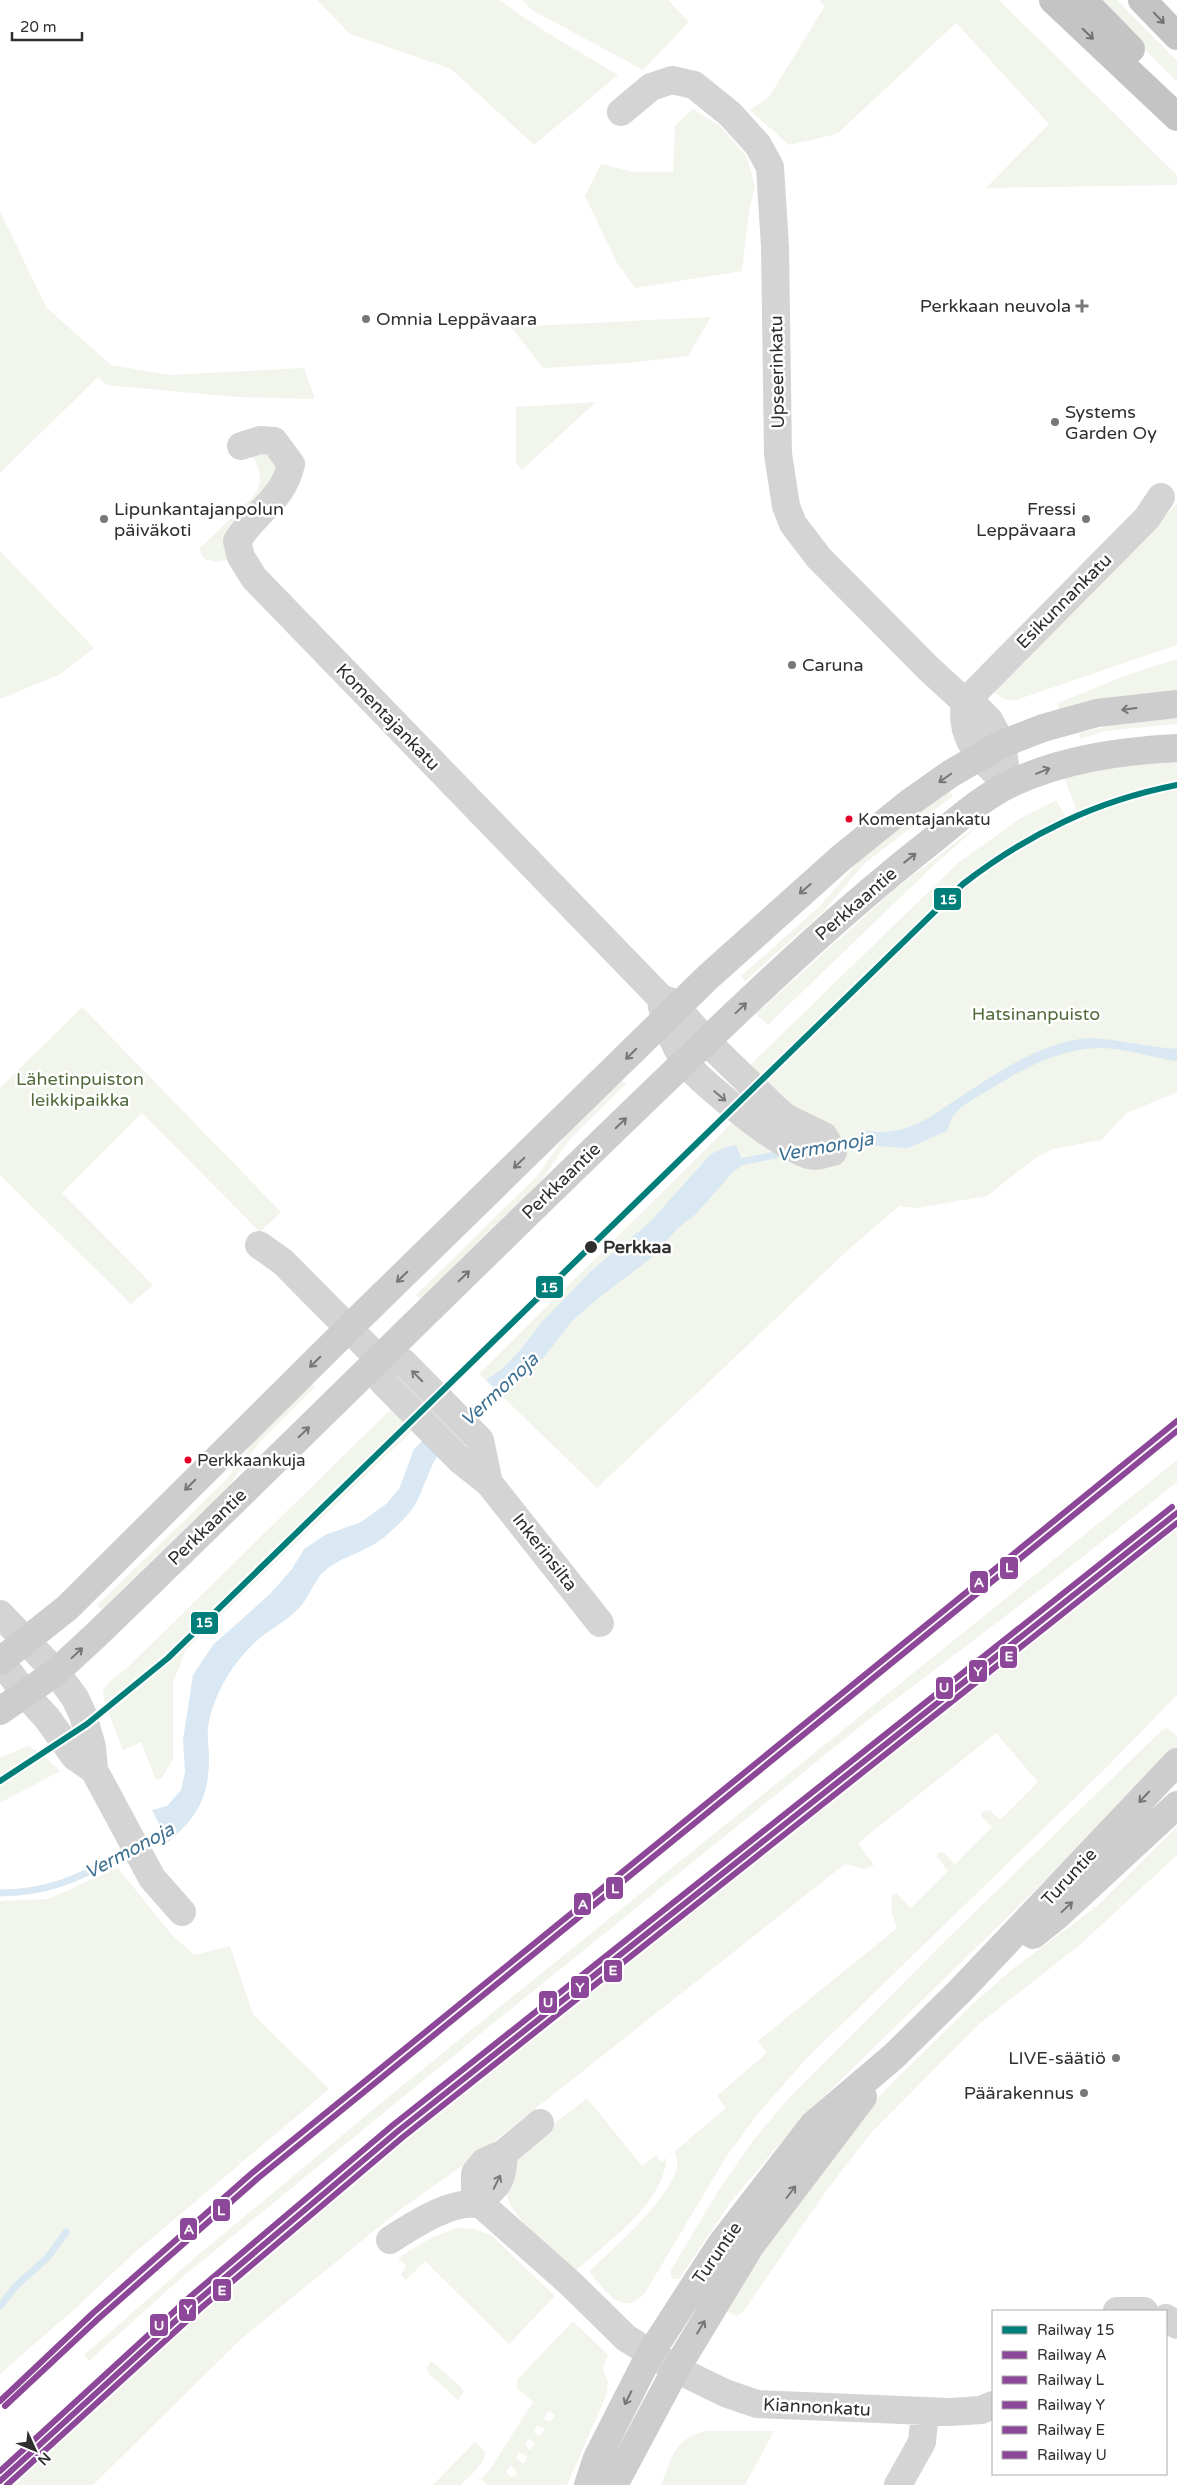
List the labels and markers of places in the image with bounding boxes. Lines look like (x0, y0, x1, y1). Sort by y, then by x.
place label: Perkkaan neuvola (920, 295, 1071, 317)
marker: Perkkaan neuvola (1075, 299, 1089, 313)
place label: Omnia Leppävaara (376, 308, 537, 330)
marker: Omnia Leppävaara (360, 313, 372, 325)
place label: Systems Garden Oy (1065, 401, 1157, 444)
marker: Systems Garden Oy (1049, 416, 1061, 428)
place label: Lipunkantajanpolun päiväkoti (114, 498, 284, 541)
place label: Fressi Leppävaara (976, 498, 1076, 541)
marker: Lipunkantajanpolun päiväkoti (98, 513, 110, 525)
marker: Fressi Leppävaara (1080, 513, 1092, 525)
place label: Caruna (802, 654, 864, 676)
marker: Caruna (786, 659, 798, 671)
place label: Komentajankatu (858, 809, 991, 830)
marker: Komentajankatu (844, 814, 854, 824)
place label: Perkkaa (603, 1236, 672, 1258)
marker: Perkkaa (583, 1239, 599, 1255)
place label: Perkkaankuja (197, 1450, 306, 1471)
marker: Perkkaankuja (183, 1455, 193, 1465)
place label: LIVE-säätiö (1008, 2047, 1106, 2069)
marker: LIVE-säätiö (1110, 2052, 1122, 2064)
place label: Päärakennus (964, 2082, 1074, 2104)
marker: Päärakennus (1078, 2087, 1090, 2099)

